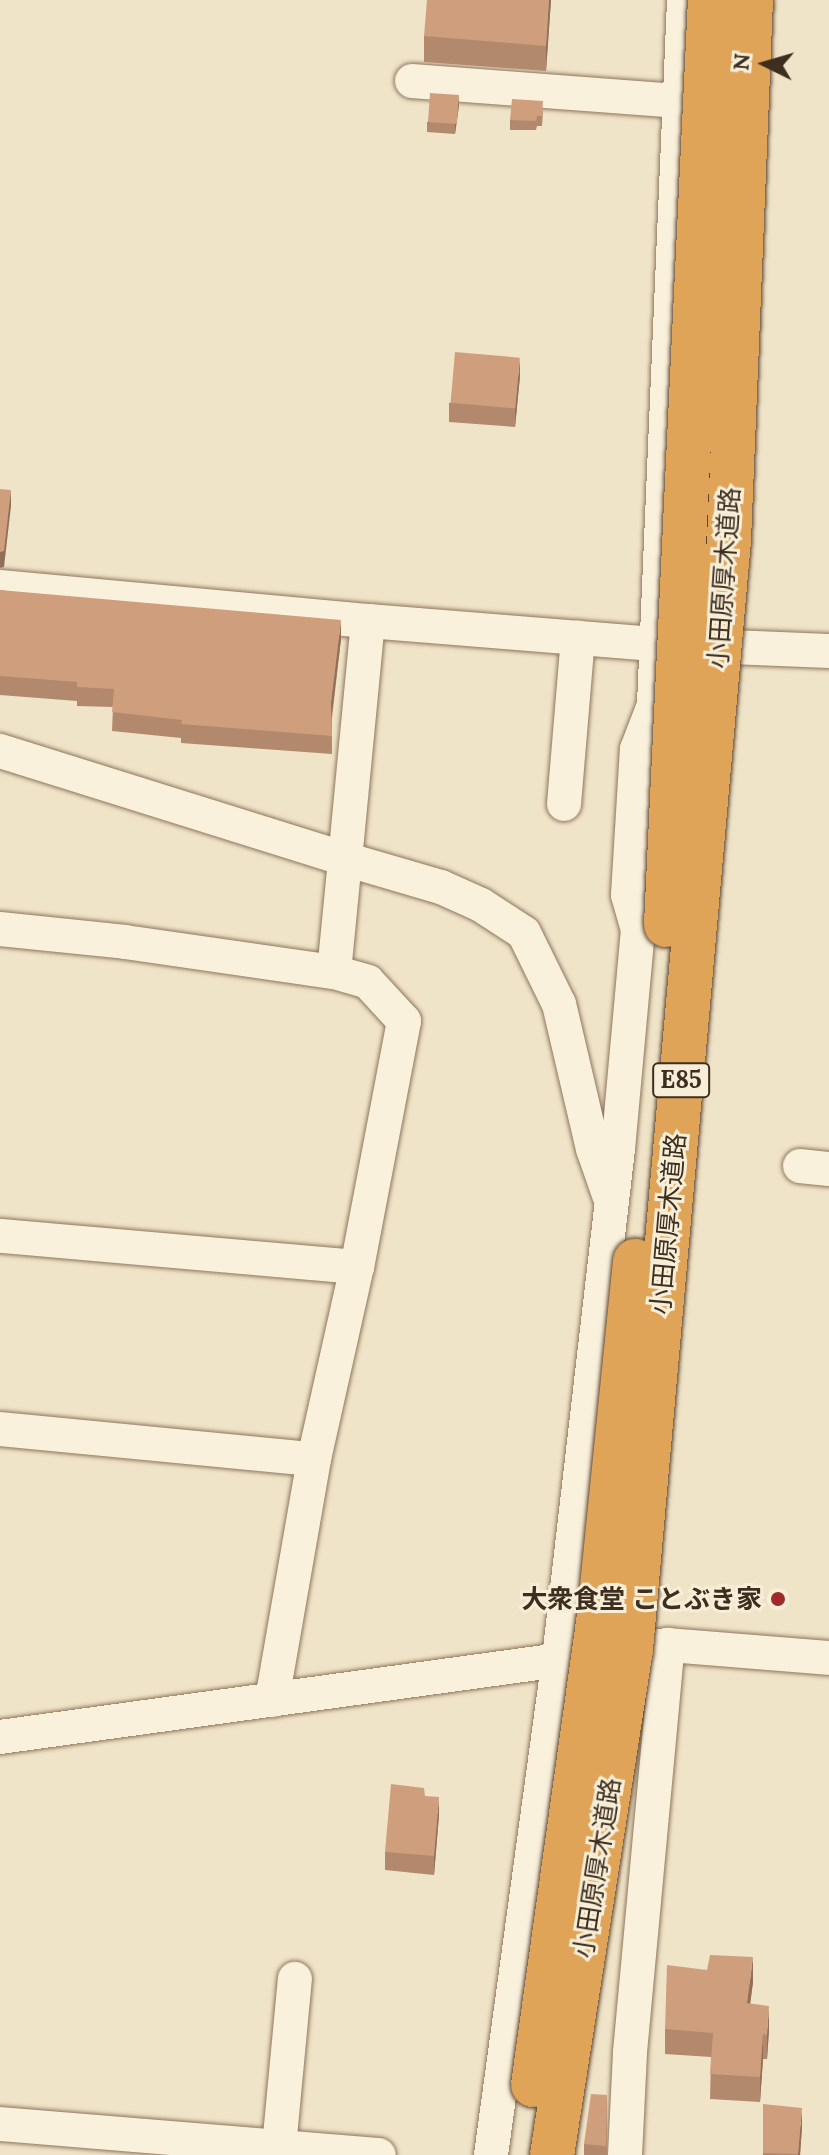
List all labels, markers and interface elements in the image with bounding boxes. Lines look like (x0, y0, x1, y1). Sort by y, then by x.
north arrow (725, 24, 805, 104)
text: N (726, 52, 756, 72)
street label: 小田原厚木道路 (702, 486, 746, 670)
road number: E85 (651, 1060, 711, 1100)
street label: 小田原厚木道路 (645, 1132, 691, 1316)
place label: 大衆食堂 ことぶき家 (521, 1583, 762, 1615)
marker: 大衆食堂 ことぶき家 (769, 1590, 787, 1608)
street label: 小田原厚木道路 (567, 1776, 627, 1960)

